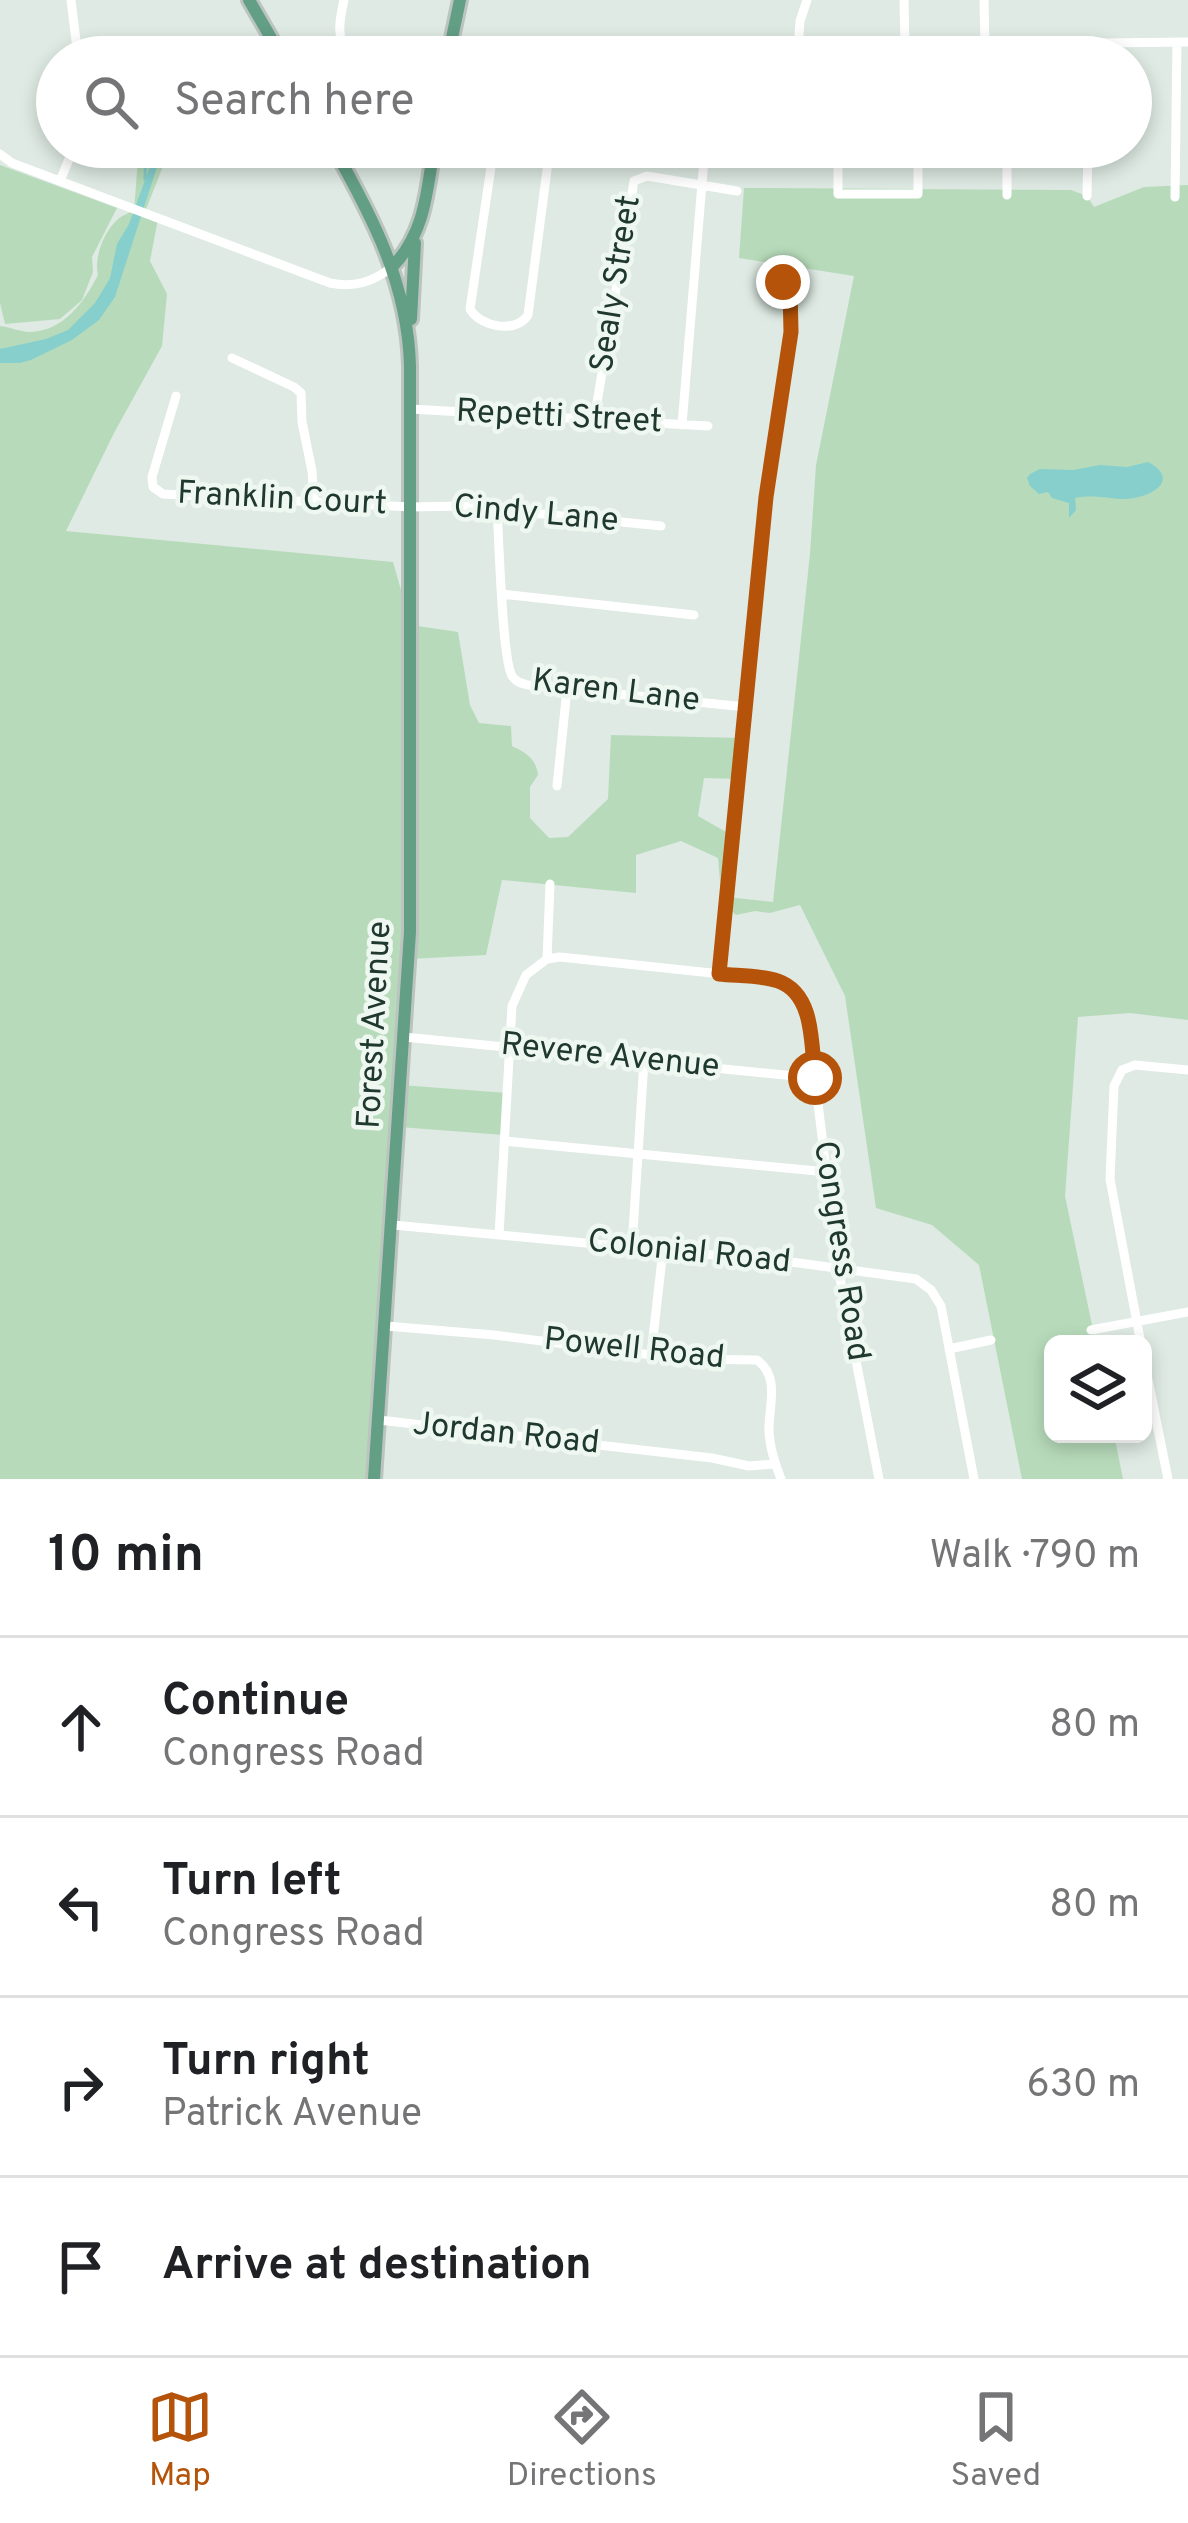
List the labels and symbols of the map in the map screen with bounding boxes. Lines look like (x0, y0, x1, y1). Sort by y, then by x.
street label: Sealy Street (582, 192, 652, 376)
route end (756, 255, 810, 309)
street label: Repetti Street (455, 392, 663, 444)
street label: Franklin Court (176, 474, 388, 526)
street label: Cindy Lane (452, 487, 620, 543)
street label: Karen Lane (530, 661, 702, 723)
street label: Forest Avenue (350, 920, 402, 1130)
street label: Revere Avenue (499, 1025, 721, 1089)
route start (788, 1051, 842, 1105)
street label: Congress Road (802, 1138, 878, 1364)
street label: Colonial Road (585, 1221, 793, 1285)
street label: Powell Road (542, 1320, 726, 1380)
street label: Jordan Road (411, 1404, 601, 1466)

